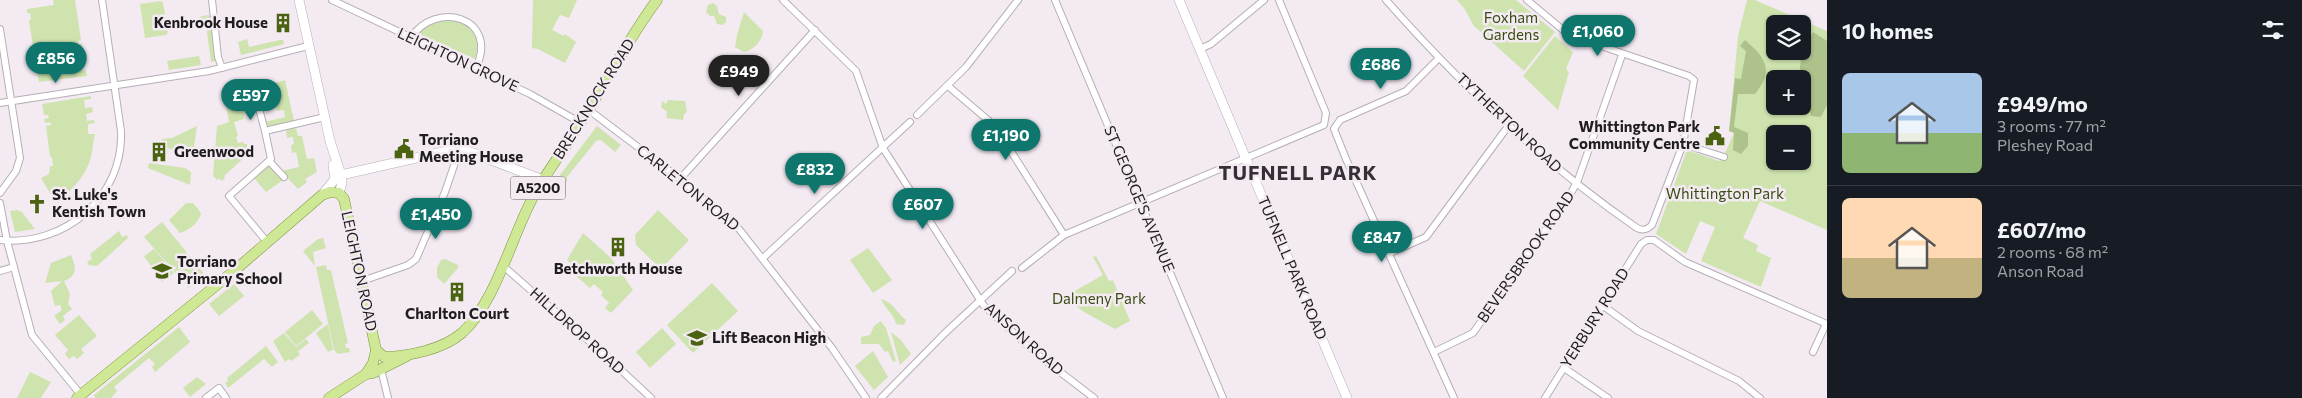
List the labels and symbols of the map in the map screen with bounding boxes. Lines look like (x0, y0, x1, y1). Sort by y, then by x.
park label: Foxham Gardens (1483, 8, 1539, 43)
building icon: Kenbrook House (272, 12, 294, 34)
place label: Kenbrook House (154, 13, 268, 31)
pin: £1,060 (1557, 15, 1639, 57)
street label: LEIGHTON GROVE (395, 23, 522, 95)
street label: BRECKNOCK ROAD (549, 35, 638, 162)
pin: £856 (26, 42, 86, 84)
pin: £686 (1351, 48, 1411, 90)
pin: £949 (709, 54, 769, 97)
street label: TYTHERTON ROAD (1453, 69, 1566, 176)
pin: £597 (221, 78, 281, 121)
place label: Whittington Park Community Centre (1569, 117, 1700, 152)
pin: £1,190 (965, 119, 1047, 161)
street label: ST GEORGE'S AVENUE (1101, 123, 1179, 275)
public building icon: Whittington Park Community Centre (1704, 125, 1726, 147)
place label: Torriano Meeting House (419, 130, 523, 165)
public building icon: Torriano Meeting House (393, 138, 415, 160)
street label: CARLETON ROAD (634, 140, 744, 234)
building icon: Greenwood (148, 141, 170, 163)
place label: Greenwood (174, 142, 254, 160)
pin: £832 (785, 152, 845, 195)
district label: TUFNELL PARK (1218, 160, 1378, 184)
road number: A5200 (510, 177, 566, 200)
park label: Whittington Park (1666, 184, 1784, 202)
place label: St. Luke's Kentish Town (52, 185, 146, 220)
street label: BEVERSBROOK ROAD (1473, 187, 1577, 326)
pin: £607 (893, 188, 953, 230)
church icon: St. Luke's Kentish Town (26, 193, 48, 215)
street label: TUFNELL PARK ROAD (1254, 193, 1331, 342)
pin: £1,450 (395, 198, 477, 240)
street label: LEIGHTON ROAD (338, 209, 382, 333)
pin: £847 (1352, 220, 1412, 263)
building icon: Betchworth House (607, 236, 629, 258)
place label: Torriano Primary School (177, 252, 282, 287)
place label: Betchworth House (554, 259, 682, 277)
school or university icon: Torriano Primary School (151, 260, 173, 282)
street label: YERBURY ROAD (1556, 264, 1632, 371)
building icon: Charlton Court (446, 281, 468, 303)
street label: HILLDROP ROAD (527, 283, 629, 377)
park label: Dalmeny Park (1052, 289, 1146, 307)
street label: ANSON ROAD (982, 298, 1068, 378)
place label: Charlton Court (405, 304, 509, 322)
school or university icon: Lift Beacon High (686, 327, 708, 349)
place label: Lift Beacon High (712, 328, 826, 346)

